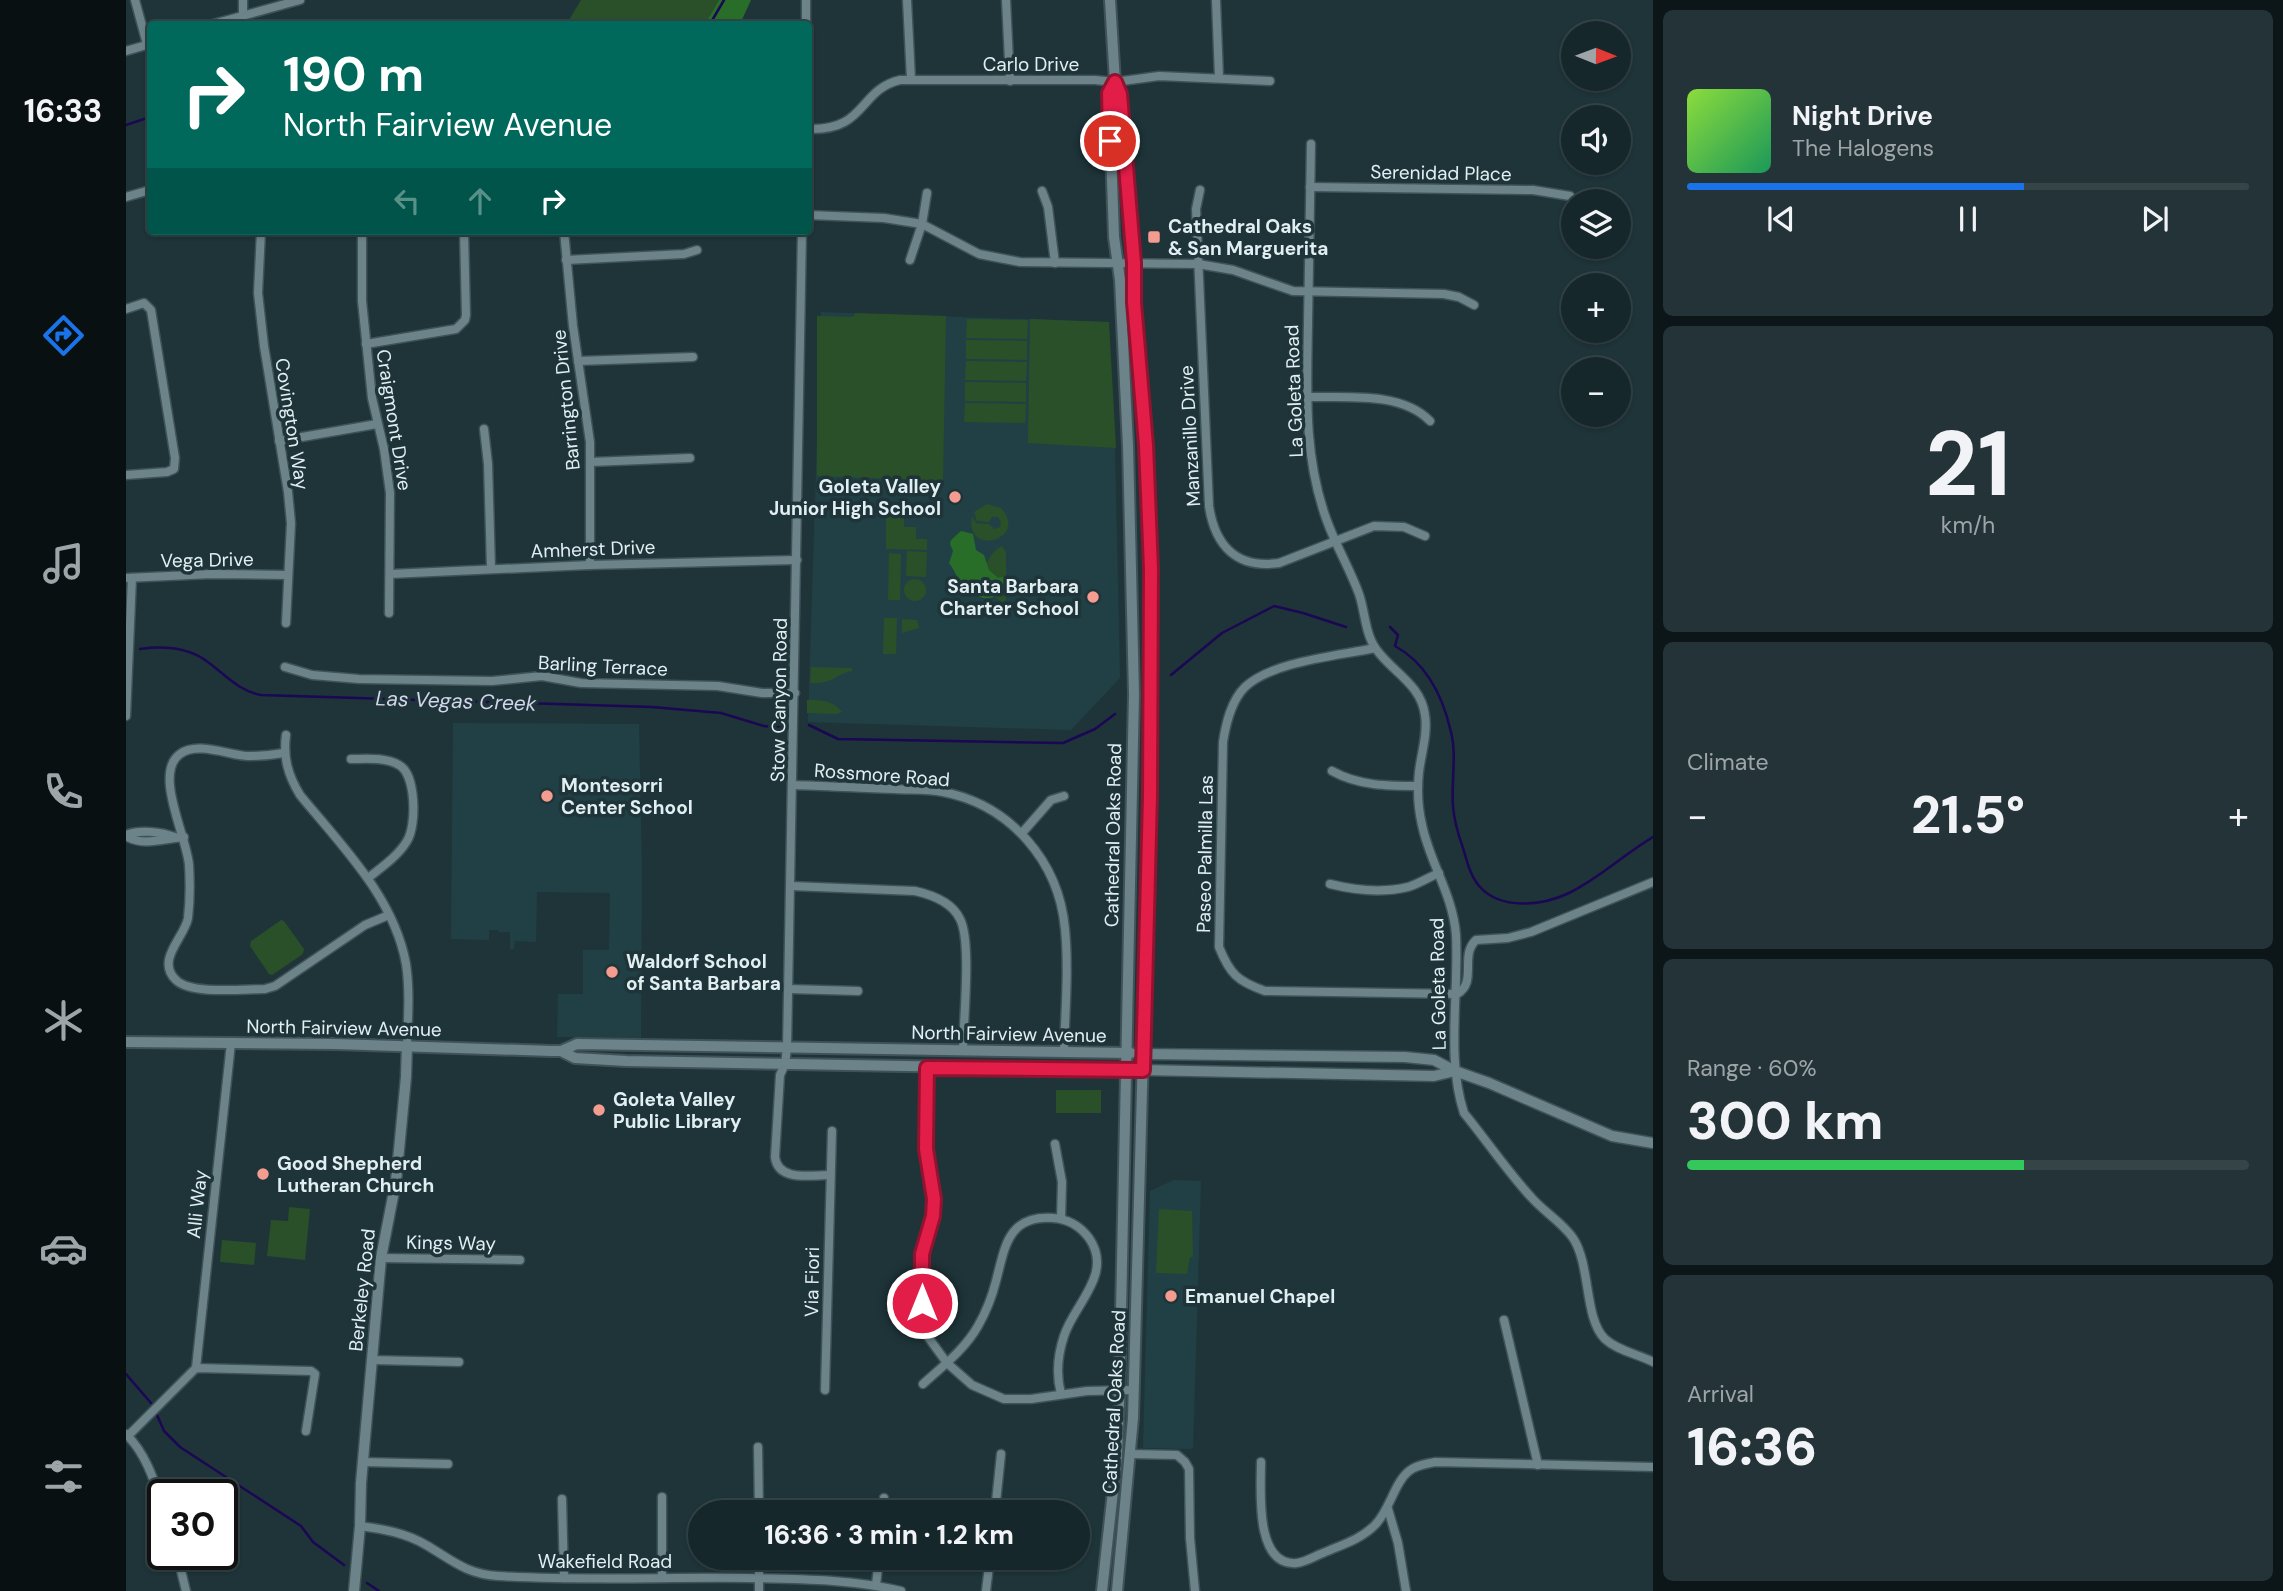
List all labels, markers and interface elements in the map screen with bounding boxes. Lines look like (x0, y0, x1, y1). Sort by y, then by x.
north arrow (1561, 21, 1631, 91)
map controls (1561, 21, 1631, 427)
text: 190 m (283, 42, 424, 106)
icon: right (168, 49, 259, 140)
street label: Carlo Drive (983, 52, 1079, 77)
text: 16:33 (24, 90, 102, 132)
text: Night Drive (1792, 99, 1933, 133)
text: North Fairview Avenue (283, 104, 612, 146)
button: sound (1561, 105, 1631, 175)
pin (1080, 111, 1140, 171)
icon: arrive (1091, 122, 1129, 160)
text: The Halogens (1792, 133, 1934, 163)
street label: Serenidad Place (1370, 159, 1512, 187)
icon: left (388, 182, 426, 220)
icon: ahead (461, 182, 499, 220)
icon: right (534, 182, 572, 220)
button: layers (1561, 189, 1631, 259)
icon: previous (1762, 200, 1800, 238)
icon: pause (1949, 200, 1987, 238)
icon: next (2136, 200, 2174, 238)
place label: Cathedral Oaks & San Marguerita (1168, 214, 1328, 261)
marker: Cathedral Oaks & San Marguerita (1146, 229, 1162, 245)
button: + (1561, 273, 1631, 343)
icon: directions (39, 311, 88, 360)
street label: La Goleta Road (1279, 324, 1309, 458)
street label: Barrington Drive (546, 328, 586, 472)
street label: Craigmont Drive (370, 348, 418, 492)
street label: Covington Way (269, 356, 315, 492)
button: − (1561, 357, 1631, 427)
street label: Manzanillo Drive (1174, 365, 1206, 507)
text: 21 (1925, 405, 2011, 523)
place label: Goleta Valley Junior High School (769, 474, 942, 521)
marker: Goleta Valley Junior High School (947, 489, 963, 505)
text: km/h (1941, 510, 1995, 540)
street label: Amherst Drive (530, 534, 656, 564)
icon: music (39, 539, 88, 588)
street label: Vega Drive (160, 547, 254, 573)
place label: Santa Barbara Charter School (940, 574, 1079, 621)
marker: Santa Barbara Charter School (1085, 589, 1101, 605)
street label: Stow Canyon Road (765, 618, 793, 782)
street label: Barling Terrace (537, 650, 669, 682)
water label: Las Vegas Creek (375, 684, 537, 718)
street label: Cathedral Oaks Road (1099, 743, 1127, 927)
text: Climate (1687, 747, 1769, 777)
street label: Rossmore Road (813, 758, 951, 792)
icon: phone (39, 767, 88, 816)
place label: Montesorri Center School (561, 773, 693, 820)
street label: Paseo Palmilla Las (1191, 775, 1219, 933)
text: 21.5° (1911, 781, 2025, 849)
marker: Montesorri Center School (539, 788, 555, 804)
text: − (1687, 791, 1708, 841)
text: + (2228, 791, 2249, 841)
street label: La Goleta Road (1424, 917, 1452, 1051)
place label: Waldorf School of Santa Barbara (626, 949, 781, 996)
marker: Waldorf School of Santa Barbara (604, 964, 620, 980)
icon: climate (39, 996, 88, 1045)
street label: North Fairview Avenue (246, 1014, 442, 1042)
street label: North Fairview Avenue (911, 1020, 1107, 1048)
text: Range · 60% (1687, 1053, 1817, 1083)
place label: Goleta Valley Public Library (613, 1087, 742, 1134)
text: 300 km (1687, 1087, 1884, 1155)
marker: Goleta Valley Public Library (591, 1102, 607, 1118)
place label: Good Shepherd Lutheran Church (277, 1151, 434, 1198)
marker: Good Shepherd Lutheran Church (255, 1166, 271, 1182)
street label: Alli Way (181, 1168, 213, 1240)
icon: car (39, 1224, 88, 1273)
street label: Berkeley Road (343, 1227, 381, 1353)
street label: Kings Way (406, 1230, 497, 1256)
street label: Via Fiori (799, 1247, 825, 1317)
position arrow (885, 1266, 959, 1340)
place label: Emanuel Chapel (1185, 1284, 1335, 1309)
marker: Emanuel Chapel (1163, 1288, 1179, 1304)
street label: Cathedral Oaks Road (1097, 1309, 1131, 1495)
text: Arrival (1687, 1379, 1754, 1409)
text: 16:36 (1687, 1413, 1817, 1481)
icon: filters (39, 1452, 88, 1501)
speed limit sign: 30 (147, 1479, 238, 1570)
text: 16:36 · 3 min · 1.2 km (764, 1518, 1014, 1552)
street label: Wakefield Road (538, 1549, 672, 1574)

